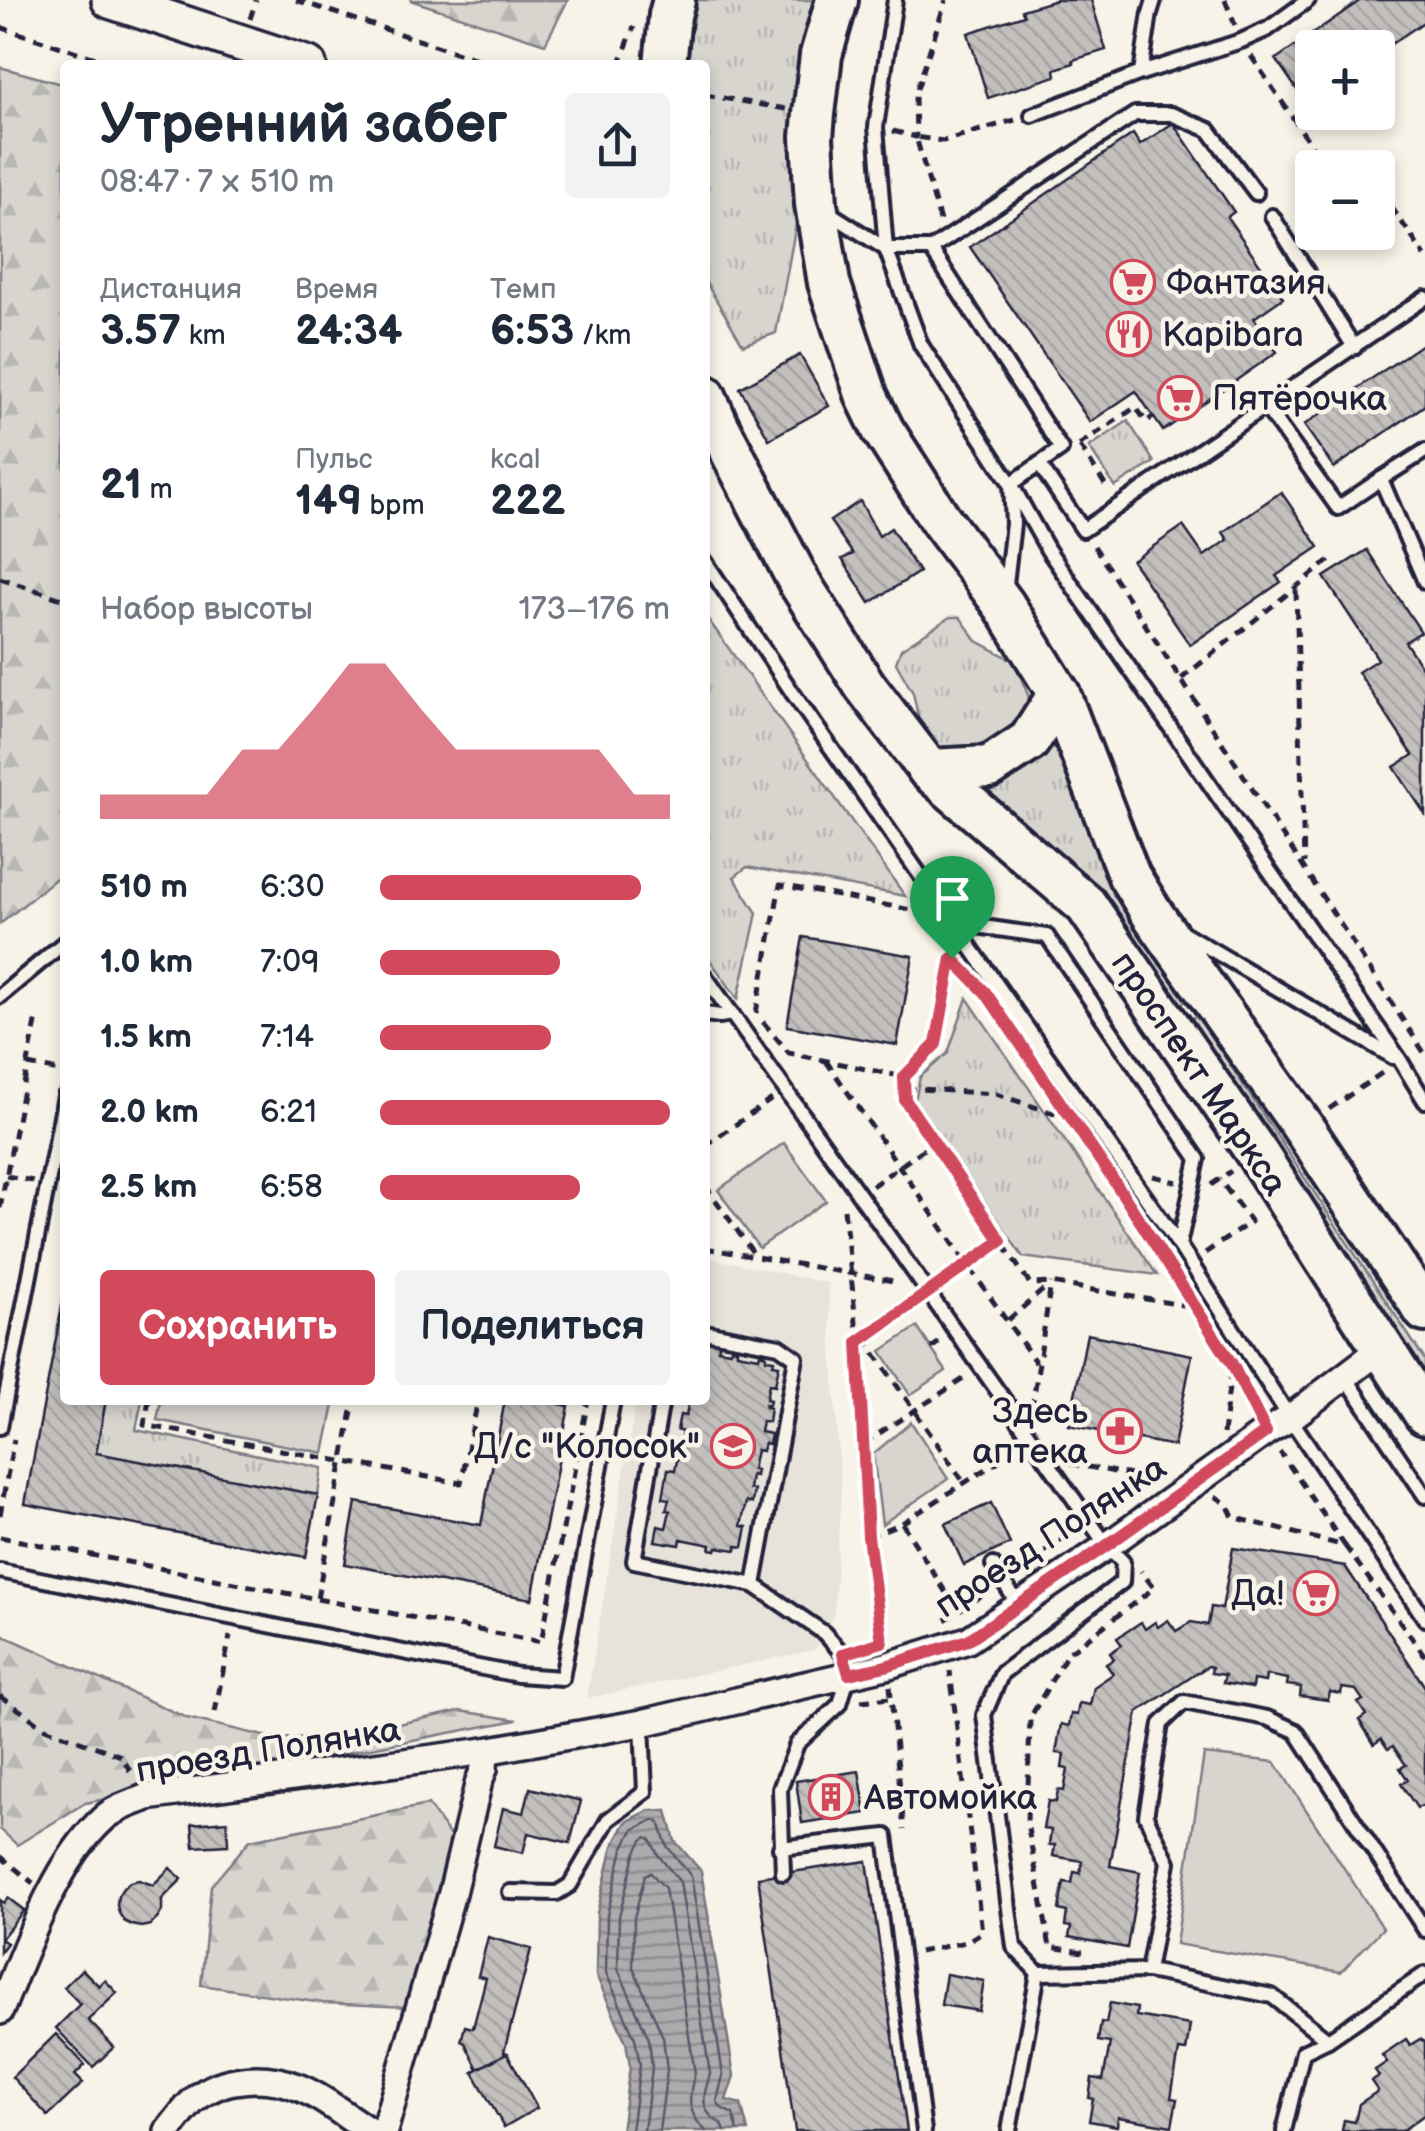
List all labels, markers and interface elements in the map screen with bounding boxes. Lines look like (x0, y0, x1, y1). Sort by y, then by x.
map controls (1295, 30, 1395, 250)
button: + (1295, 30, 1395, 130)
text: Утренний забег (100, 92, 508, 159)
button: share (565, 93, 670, 198)
button: − (1295, 150, 1395, 250)
text: 08:47 · 7 × 510 m (100, 163, 334, 202)
supermarket icon: Фантазия (1110, 259, 1156, 305)
place label: Фантазия (1166, 262, 1326, 305)
text: Дистанция (100, 273, 242, 306)
text: Время (295, 273, 378, 306)
text: Темп (490, 273, 557, 306)
text: 3.57 (100, 306, 181, 357)
text: 24:34 (295, 306, 403, 357)
text: 6:53 (490, 306, 574, 357)
restaurant icon: Kapibara (1106, 311, 1152, 357)
place label: Kapibara (1162, 314, 1304, 357)
text: km (181, 319, 226, 352)
text: /km (574, 319, 631, 352)
supermarket icon: Пятёрочка (1157, 375, 1203, 421)
place label: Пятёрочка (1212, 378, 1388, 421)
text: Пульс (295, 443, 372, 476)
text: kcal (490, 443, 540, 476)
text: 21 (100, 460, 142, 511)
text: m (142, 473, 173, 506)
text: 149 (295, 476, 362, 527)
text: 222 (490, 476, 565, 527)
text: bpm (362, 489, 425, 522)
text: Набор высоты (100, 590, 313, 629)
text: 173–176 m (518, 590, 670, 629)
pin (910, 856, 995, 959)
text: 510 m (100, 868, 188, 907)
text: 6:30 (260, 868, 325, 907)
icon: arrive (925, 871, 980, 926)
text: 1.0 km (100, 943, 193, 982)
text: 7:09 (260, 943, 320, 982)
street label: проспект Маркса (1101, 944, 1296, 1204)
text: 1.5 km (100, 1018, 192, 1057)
text: 7:14 (260, 1018, 314, 1057)
text: 2.0 km (100, 1093, 199, 1132)
text: 6:21 (260, 1093, 317, 1132)
text: 2.5 km (100, 1168, 197, 1207)
text: 6:58 (260, 1168, 323, 1207)
button: Сохранить (100, 1270, 375, 1385)
button: Поделиться (395, 1270, 670, 1385)
place label: Здесь аптека (973, 1391, 1088, 1474)
pharmacy icon: Здесь аптека (1097, 1408, 1143, 1454)
school or university icon: Д/с "Колосок" (710, 1423, 756, 1469)
place label: Д/с "Колосок" (474, 1426, 700, 1469)
street label: проезд Полянка (927, 1446, 1175, 1628)
supermarket icon: Да! (1293, 1570, 1339, 1616)
place label: Да! (1231, 1573, 1284, 1616)
street label: проезд Полянка (133, 1708, 404, 1793)
building icon: Автомойка (808, 1774, 854, 1820)
place label: Автомойка (863, 1777, 1038, 1820)

